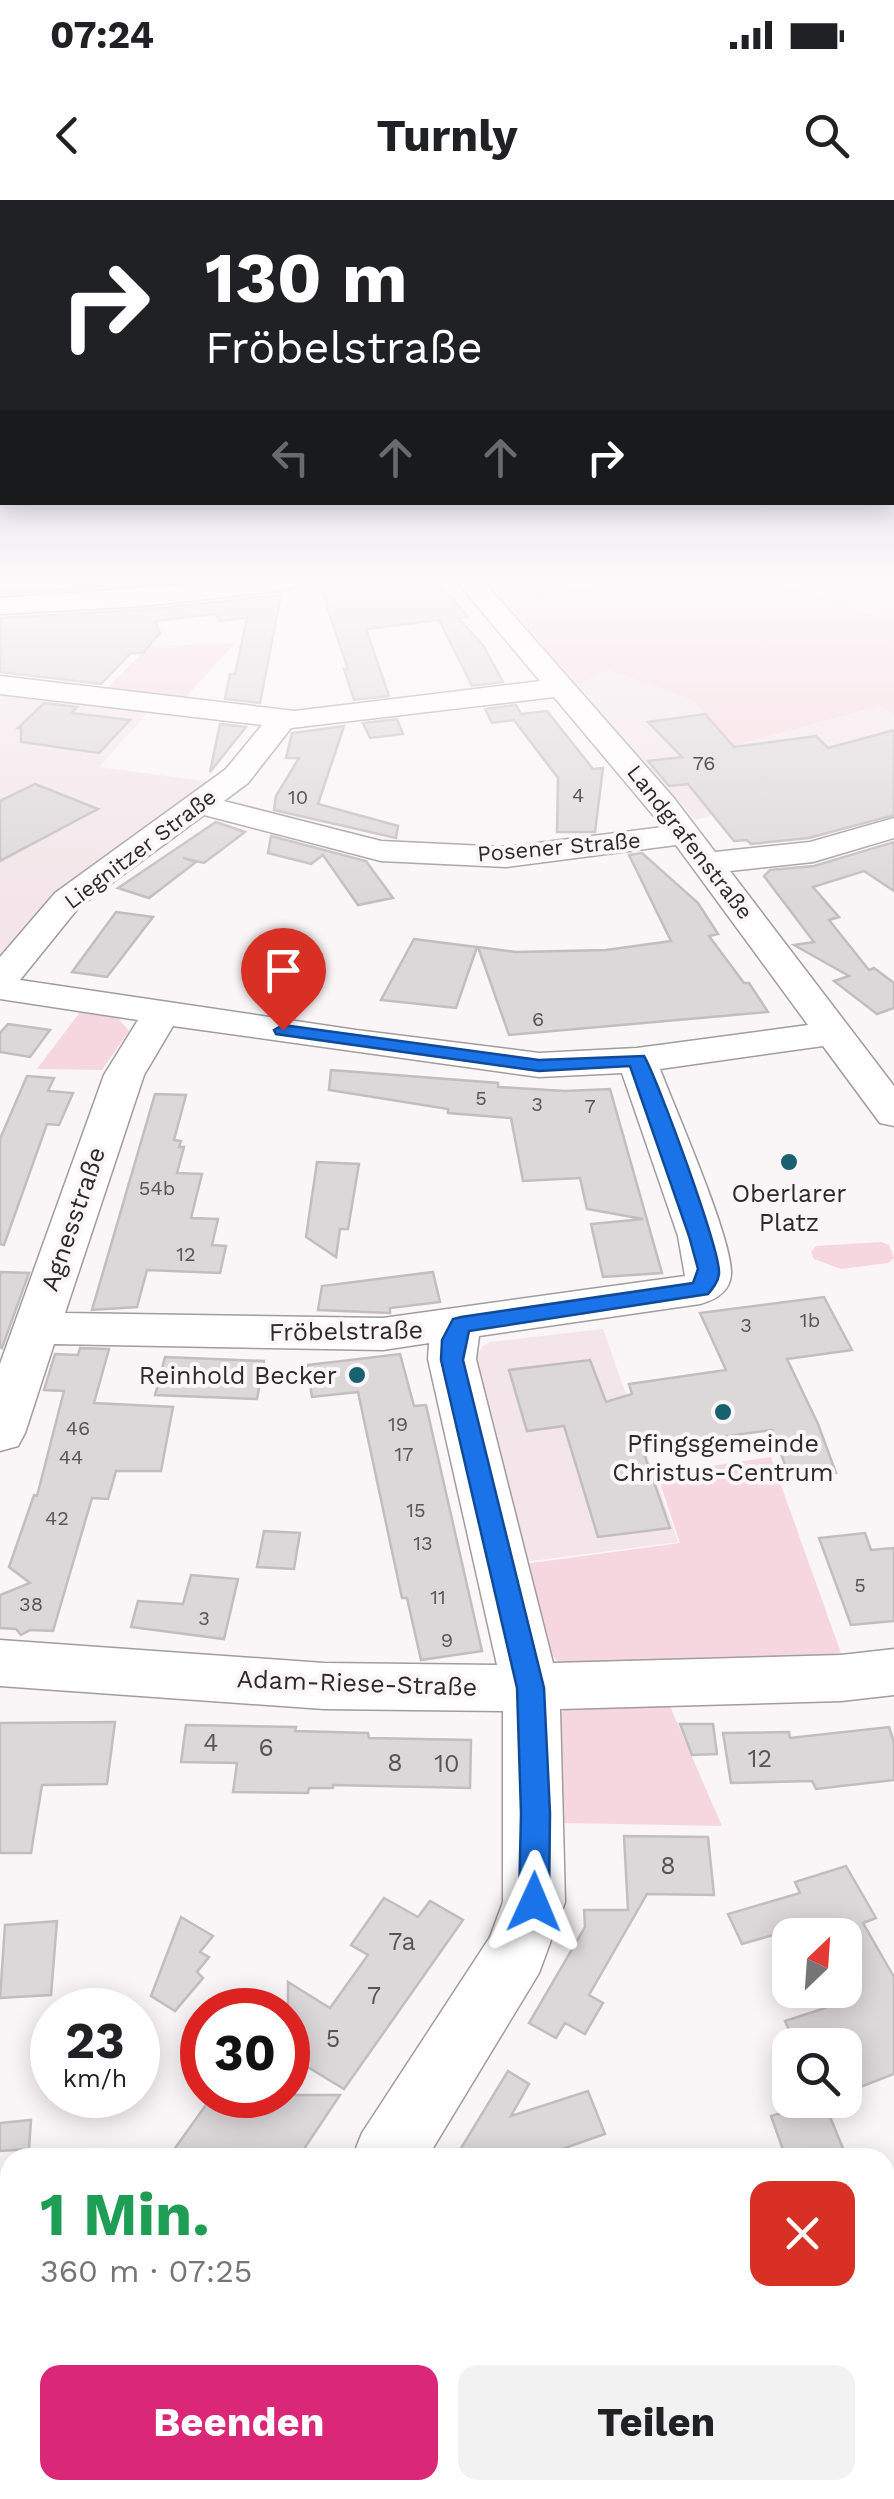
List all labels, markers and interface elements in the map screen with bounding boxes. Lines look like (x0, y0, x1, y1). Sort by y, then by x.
text: 07:24 (50, 13, 154, 57)
icon: back (40, 108, 95, 163)
icon: search (799, 108, 854, 163)
text: Turnly (376, 109, 518, 162)
text: 130 m (205, 237, 408, 319)
icon: right (40, 240, 170, 370)
text: Fröbelstraße (205, 321, 483, 374)
icon: left (263, 430, 318, 485)
icon: ahead (368, 430, 423, 485)
icon: ahead (473, 430, 528, 485)
icon: right (578, 430, 633, 485)
house number: 76 (693, 751, 715, 775)
street label: Landgrafenstraße (622, 760, 758, 924)
house number: 4 (572, 783, 584, 807)
street label: Liegnitzer Straße (59, 784, 221, 914)
house number: 10 (288, 785, 308, 809)
street label: Posener Straße (476, 827, 642, 867)
pin (241, 928, 326, 1031)
icon: arrive (256, 943, 311, 998)
house number: 6 (532, 1007, 544, 1031)
house number: 5 (475, 1086, 487, 1110)
house number: 3 (531, 1092, 543, 1116)
house number: 7 (584, 1094, 596, 1118)
street label: Agnesstraße (35, 1143, 111, 1295)
marker: Oberlarer Platz (778, 1151, 800, 1173)
house number: 54b (139, 1176, 175, 1200)
place label: Oberlarer Platz (731, 1179, 847, 1237)
house number: 12 (176, 1242, 196, 1266)
house number: 1b (800, 1308, 820, 1332)
house number: 3 (740, 1313, 752, 1337)
street label: Fröbelstraße (269, 1315, 423, 1347)
place label: Reinhold Becker (139, 1361, 337, 1390)
marker: Reinhold Becker (346, 1364, 368, 1386)
marker: Pfingsgemeinde Christus-Centrum (712, 1401, 734, 1423)
house number: 19 (388, 1412, 408, 1436)
house number: 46 (66, 1416, 90, 1440)
place label: Pfingsgemeinde Christus-Centrum (612, 1429, 834, 1487)
house number: 17 (394, 1442, 414, 1466)
house number: 44 (59, 1445, 83, 1469)
house number: 15 (406, 1498, 426, 1522)
house number: 42 (45, 1506, 69, 1530)
house number: 13 (413, 1531, 433, 1555)
house number: 5 (854, 1573, 866, 1597)
house number: 11 (430, 1585, 446, 1609)
house number: 38 (19, 1592, 43, 1616)
house number: 3 (198, 1606, 210, 1630)
house number: 9 (441, 1628, 453, 1652)
street label: Adam-Riese-Straße (236, 1664, 478, 1702)
house number: 4 (203, 1728, 219, 1757)
house number: 6 (258, 1733, 274, 1762)
house number: 12 (748, 1744, 772, 1773)
house number: 8 (387, 1748, 403, 1777)
house number: 10 (434, 1749, 460, 1778)
position arrow (482, 1850, 586, 1954)
house number: 8 (660, 1851, 676, 1880)
north arrow (772, 1918, 862, 2008)
map controls (772, 1918, 862, 2118)
house number: 7a (388, 1927, 416, 1956)
house number: 7 (367, 1981, 381, 2010)
speed limit sign: 30 (180, 1988, 310, 2118)
text: 23 (65, 2011, 125, 2070)
house number: 5 (326, 2024, 340, 2053)
button: search (772, 2028, 862, 2118)
text: km/h (63, 2064, 127, 2093)
text: 1 Min. (40, 2179, 210, 2250)
button: close (750, 2181, 855, 2286)
text: 360 m · 07:25 (40, 2252, 252, 2290)
button: Beenden (40, 2365, 438, 2480)
button: Teilen (458, 2365, 855, 2480)

